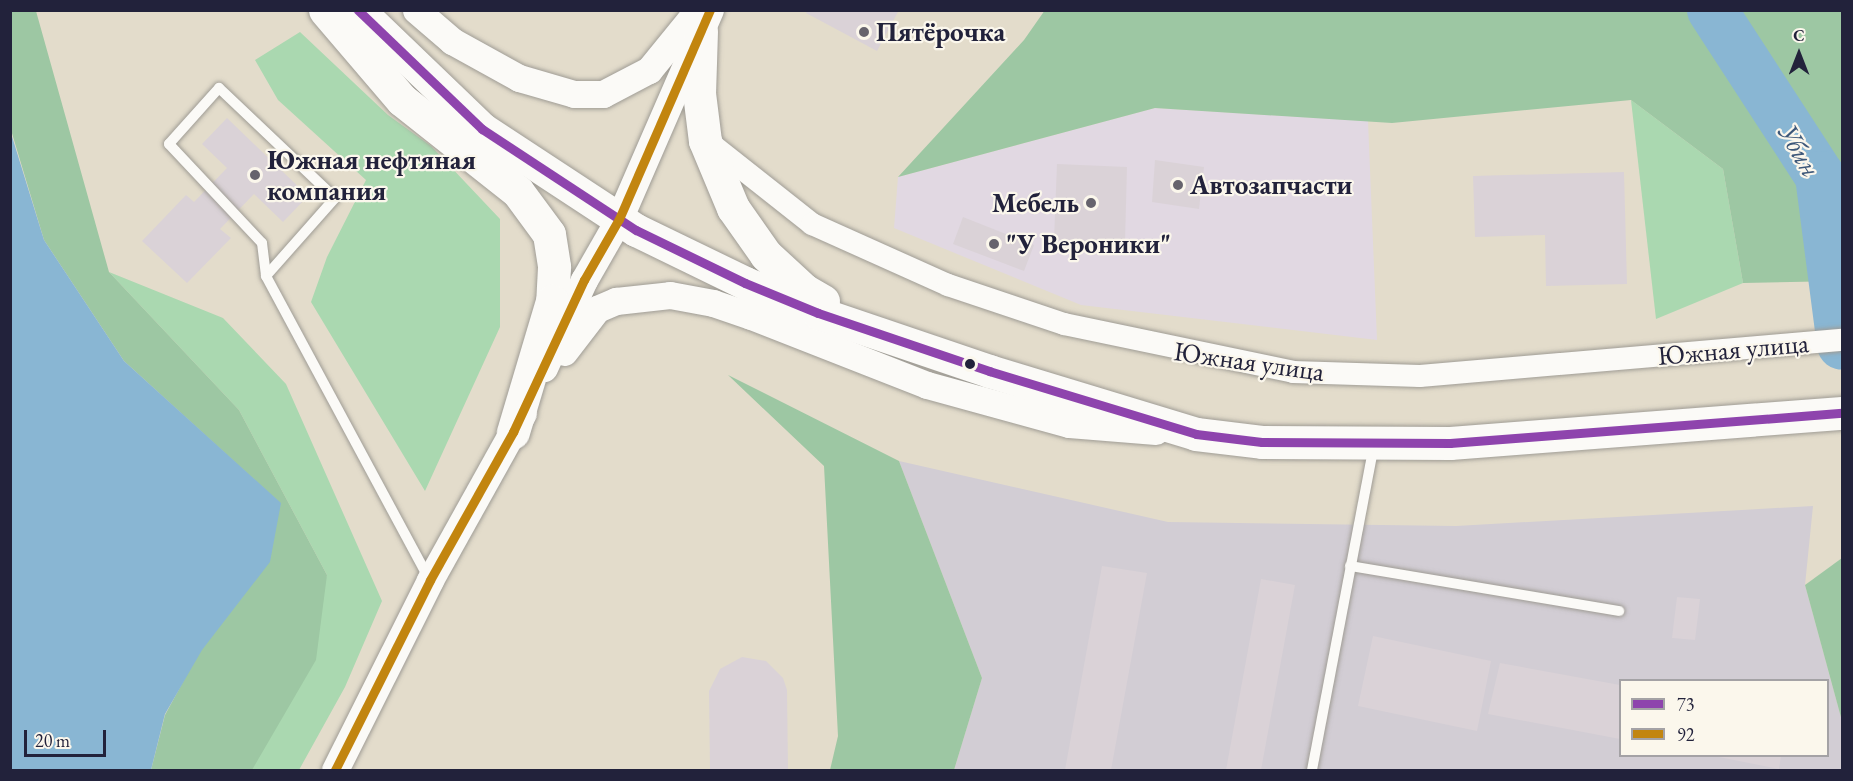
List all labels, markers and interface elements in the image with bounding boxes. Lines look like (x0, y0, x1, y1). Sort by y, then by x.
place label: Пятёрочка (876, 16, 1005, 48)
north arrow (1769, 24, 1829, 84)
marker: Пятёрочка (857, 25, 871, 39)
text: С (1793, 25, 1805, 46)
water label: Убин (1771, 117, 1829, 183)
place label: Южная нефтяная компания (267, 143, 476, 206)
marker: Южная нефтяная компания (248, 168, 262, 182)
place label: Автозапчасти (1190, 169, 1352, 201)
marker: Автозапчасти (1171, 178, 1185, 192)
place label: Мебель (992, 187, 1079, 219)
marker: Мебель (1084, 196, 1098, 210)
place label: "У Вероники" (1006, 228, 1171, 260)
marker: "У Вероники" (987, 237, 1001, 251)
street label: Южная улица (1656, 326, 1810, 372)
street label: Южная улица (1171, 334, 1327, 388)
unlabelled marker (964, 358, 976, 370)
legend (1619, 679, 1829, 757)
text: 73 (1677, 693, 1694, 716)
scale bar (27, 718, 110, 756)
text: 92 (1677, 723, 1694, 746)
text: 20 m (35, 729, 70, 752)

